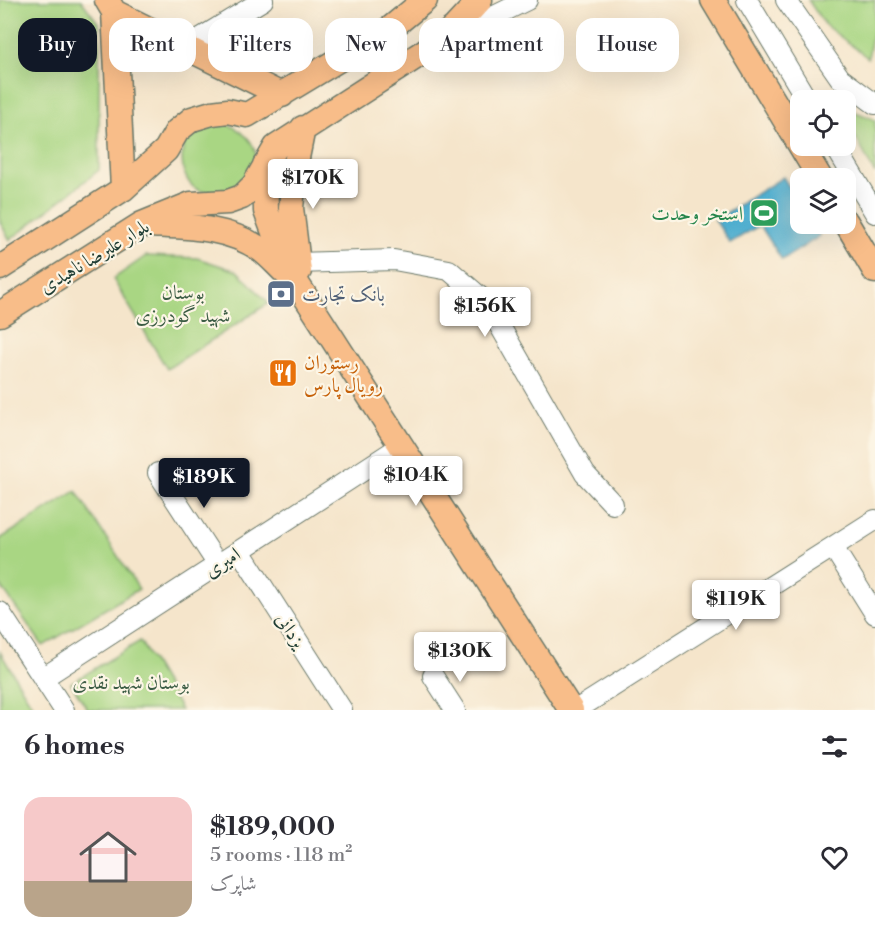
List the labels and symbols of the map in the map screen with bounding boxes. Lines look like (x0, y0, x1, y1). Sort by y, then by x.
pin: $170K (271, 159, 355, 210)
sports icon: استخر وحدت (748, 197, 780, 229)
place label: استخر وحدت (651, 202, 743, 227)
street label: بلوار علیرضا ناهیدی (35, 215, 154, 300)
bank icon: بانک تجارت (265, 278, 297, 310)
park label: بوستان شهید گودرزی (136, 281, 230, 329)
place label: بانک تجارت (302, 283, 385, 308)
pin: $156K (443, 287, 527, 338)
place label: رستوران رویال پارس (304, 351, 383, 400)
restaurant icon: رستوران رویال پارس (267, 357, 299, 389)
pin: $104K (374, 456, 458, 507)
pin: $189K (162, 458, 246, 509)
street label: امیری (200, 542, 246, 584)
pin: $119K (694, 580, 778, 631)
street label: یزدانی (269, 608, 312, 655)
pin: $130K (418, 632, 502, 683)
park label: بوستان شهید نقدی (72, 671, 190, 696)

